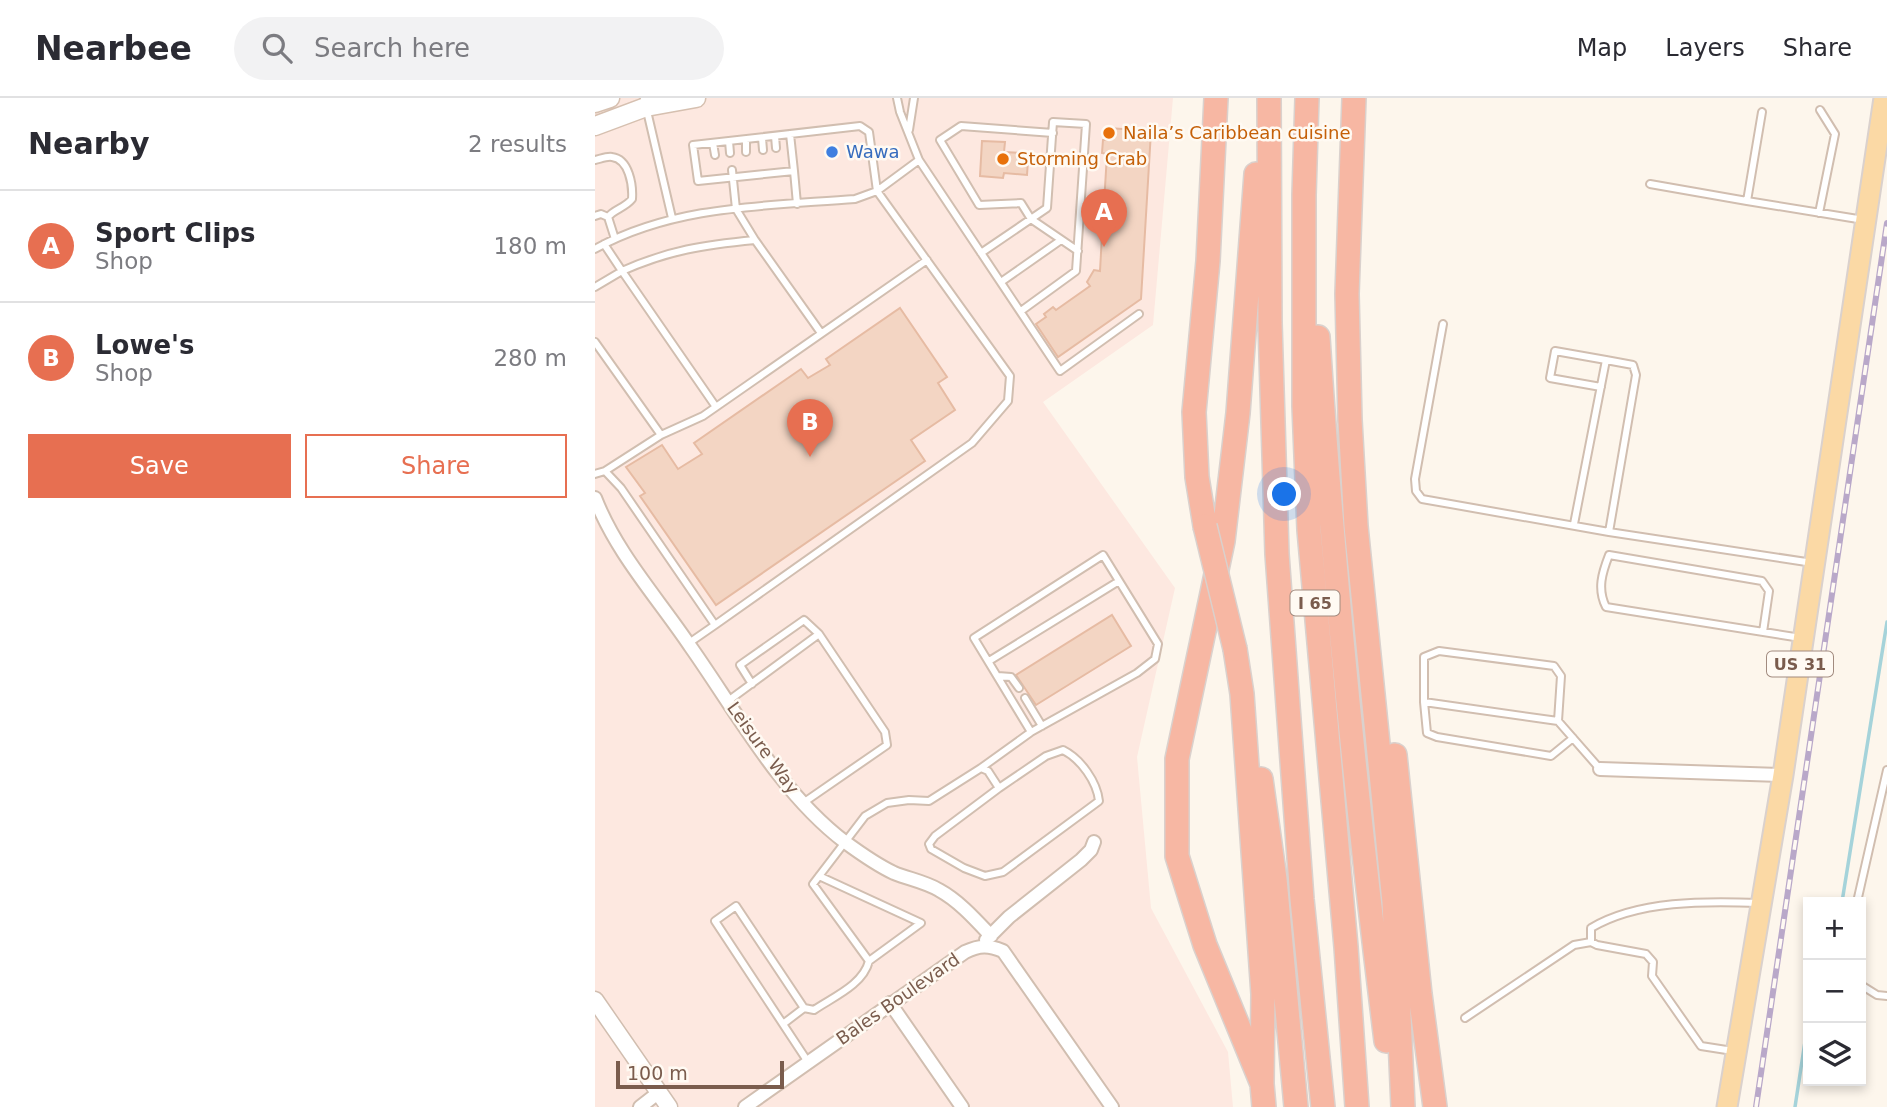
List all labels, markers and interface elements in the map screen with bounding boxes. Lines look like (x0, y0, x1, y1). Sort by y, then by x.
search box (234, 17, 724, 80)
text: Nearbee (35, 29, 192, 68)
icon: search (258, 29, 296, 67)
text: Search here (314, 33, 470, 63)
text: Map (1577, 34, 1627, 62)
text: Layers (1665, 34, 1745, 62)
text: Share (1783, 34, 1852, 62)
place label: Naila’s Caribbean cuisine (1123, 122, 1351, 143)
marker: Naila’s Caribbean cuisine (1101, 125, 1117, 141)
text: Nearby (28, 126, 150, 161)
text: 2 results (468, 131, 567, 157)
place label: Wawa (846, 141, 899, 162)
marker: Wawa (824, 144, 840, 160)
place label: Storming Crab (1017, 148, 1147, 169)
marker: Storming Crab (995, 151, 1011, 167)
pin: A (1081, 189, 1127, 247)
text: Sport Clips (95, 218, 256, 248)
text: A (42, 233, 60, 259)
text: 180 m (493, 233, 567, 259)
text: Shop (95, 248, 153, 274)
text: Lowe's (95, 330, 195, 360)
text: B (42, 345, 60, 371)
text: 280 m (493, 345, 567, 371)
text: Shop (95, 360, 153, 386)
pin: B (787, 399, 833, 457)
button: Save (28, 434, 291, 498)
button: Share (305, 434, 567, 498)
your location (1267, 477, 1301, 511)
road number: I 65 (1291, 590, 1339, 616)
road number: US 31 (1767, 652, 1833, 677)
street label: Leisure Way (723, 698, 804, 798)
map controls (1803, 897, 1866, 1086)
button: + (1803, 897, 1866, 960)
street label: Bales Boulevard (832, 948, 963, 1049)
button: − (1803, 960, 1866, 1023)
button: layers (1803, 1023, 1866, 1086)
scale bar (616, 1058, 784, 1090)
text: 100 m (627, 1062, 688, 1084)

